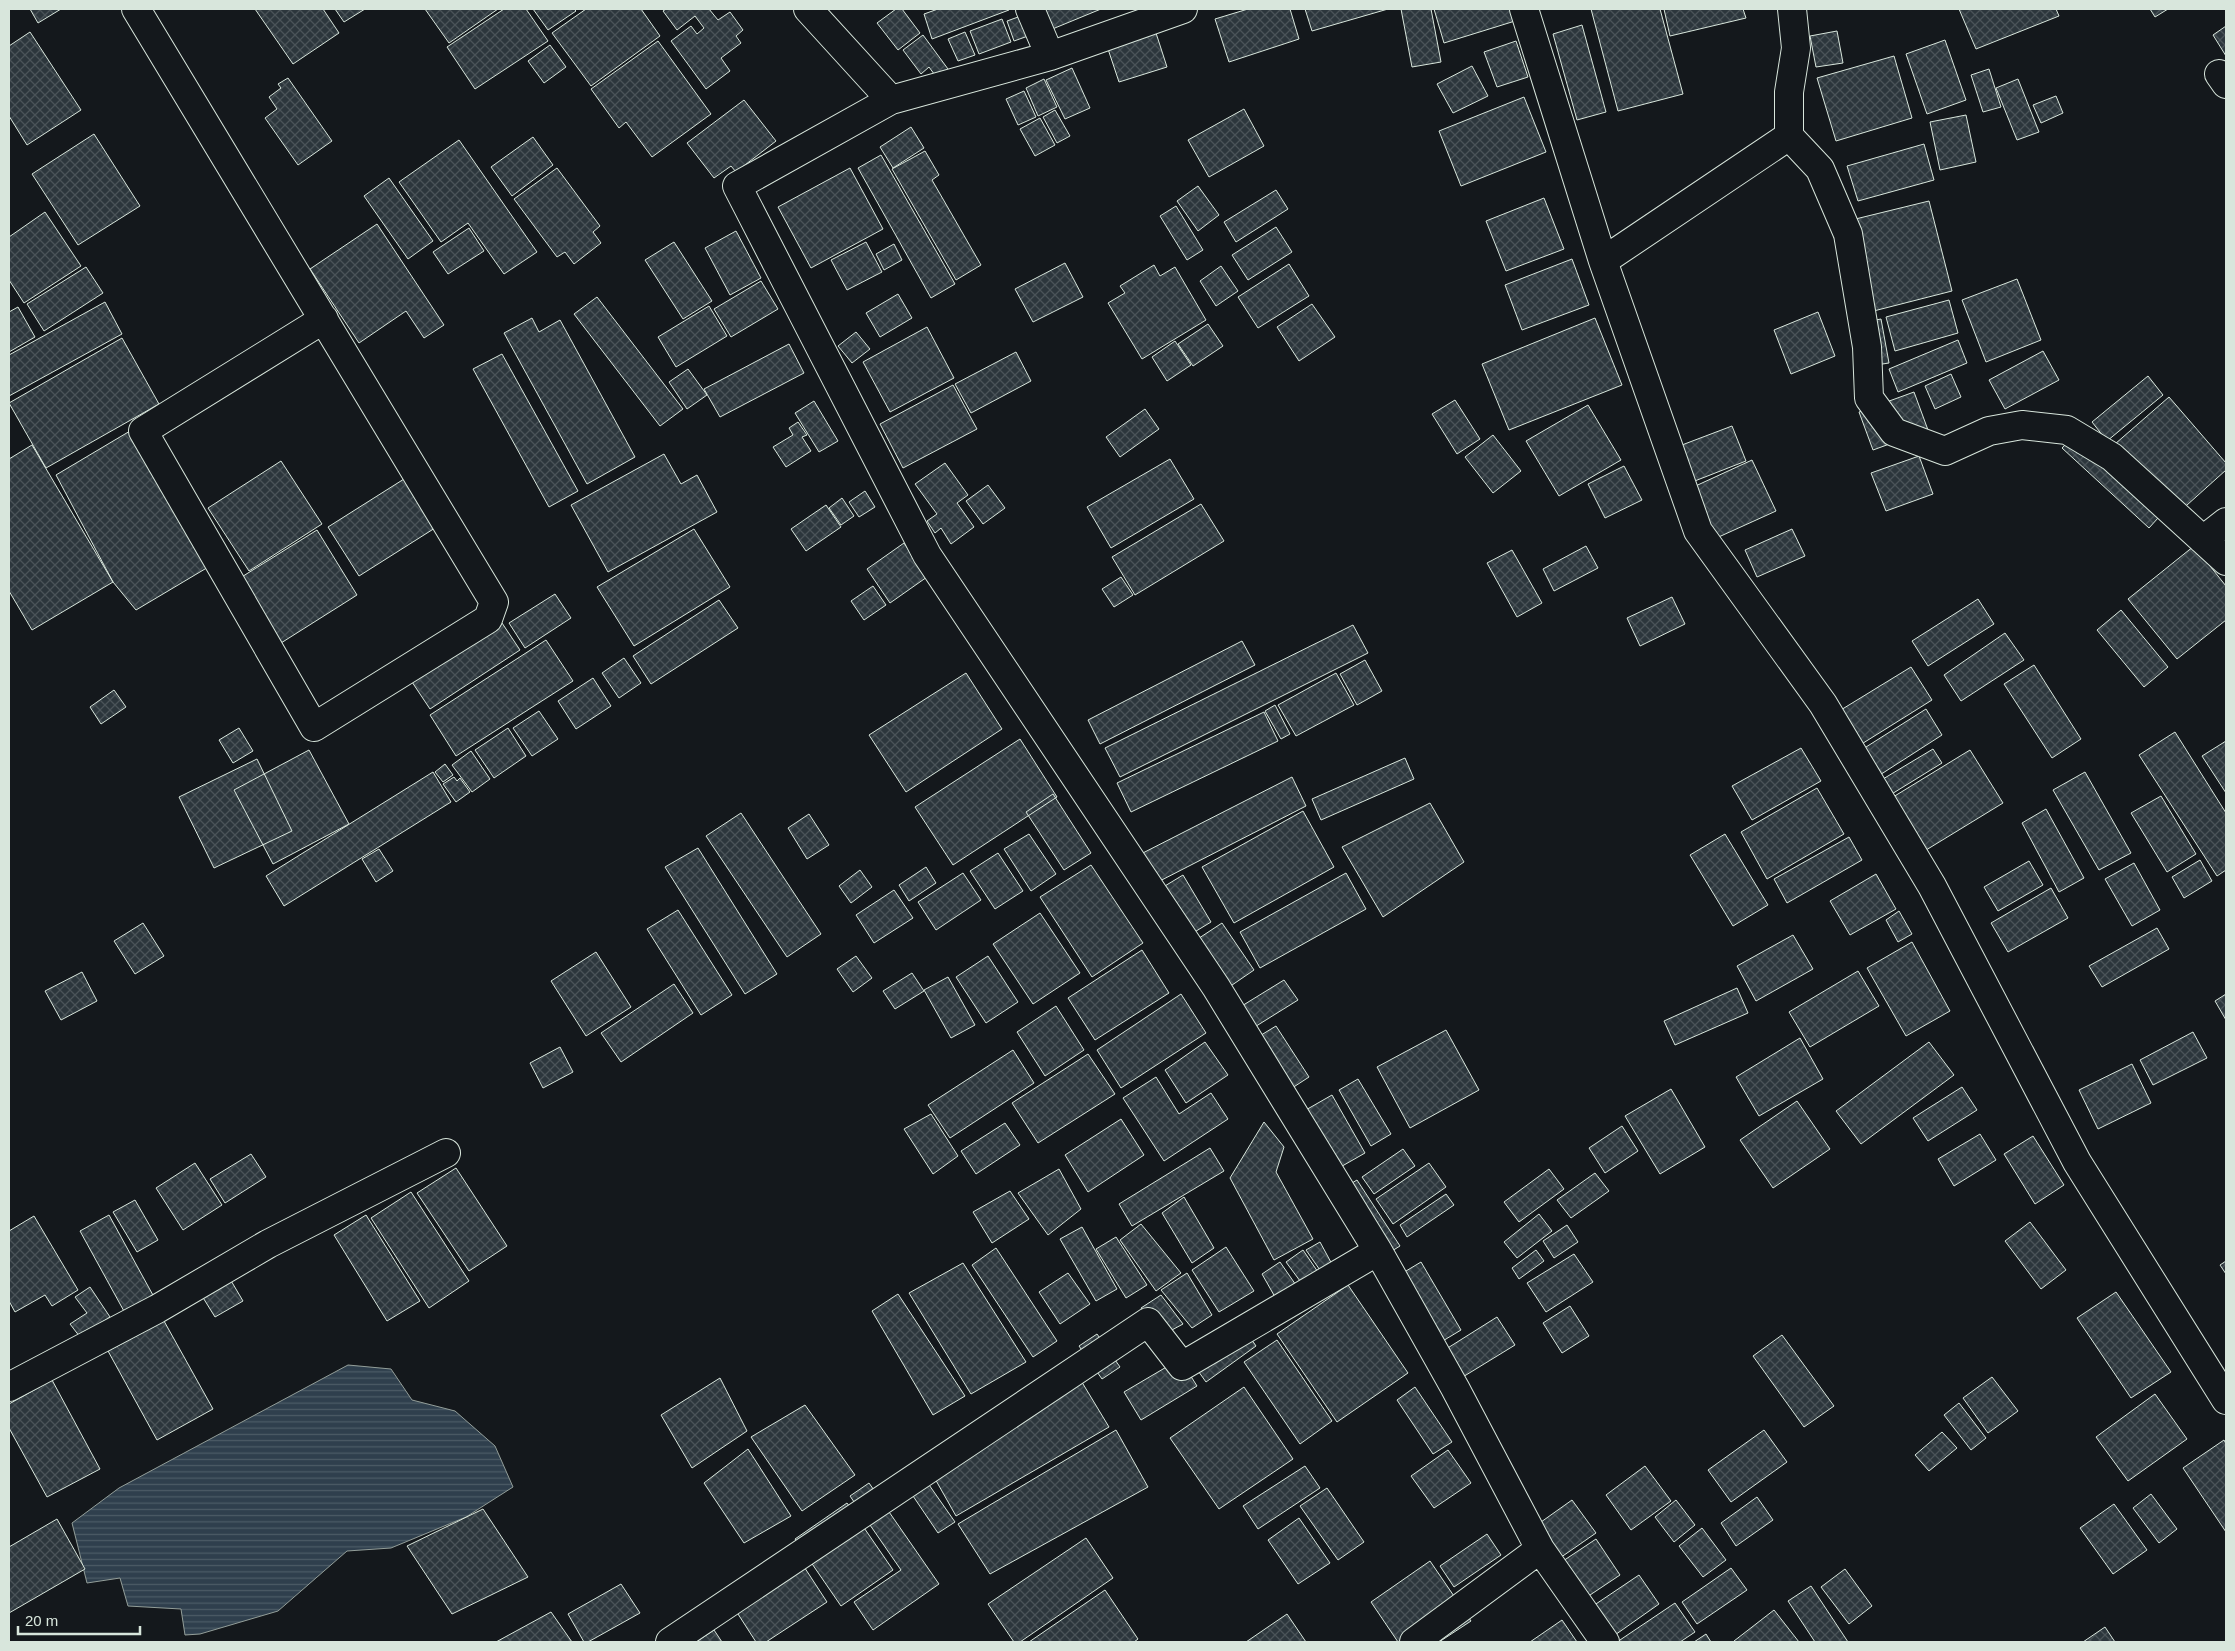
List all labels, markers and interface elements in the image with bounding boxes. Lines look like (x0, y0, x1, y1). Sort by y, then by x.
scale bar (18, 1604, 140, 1636)
text: 20 m (25, 1612, 58, 1629)

